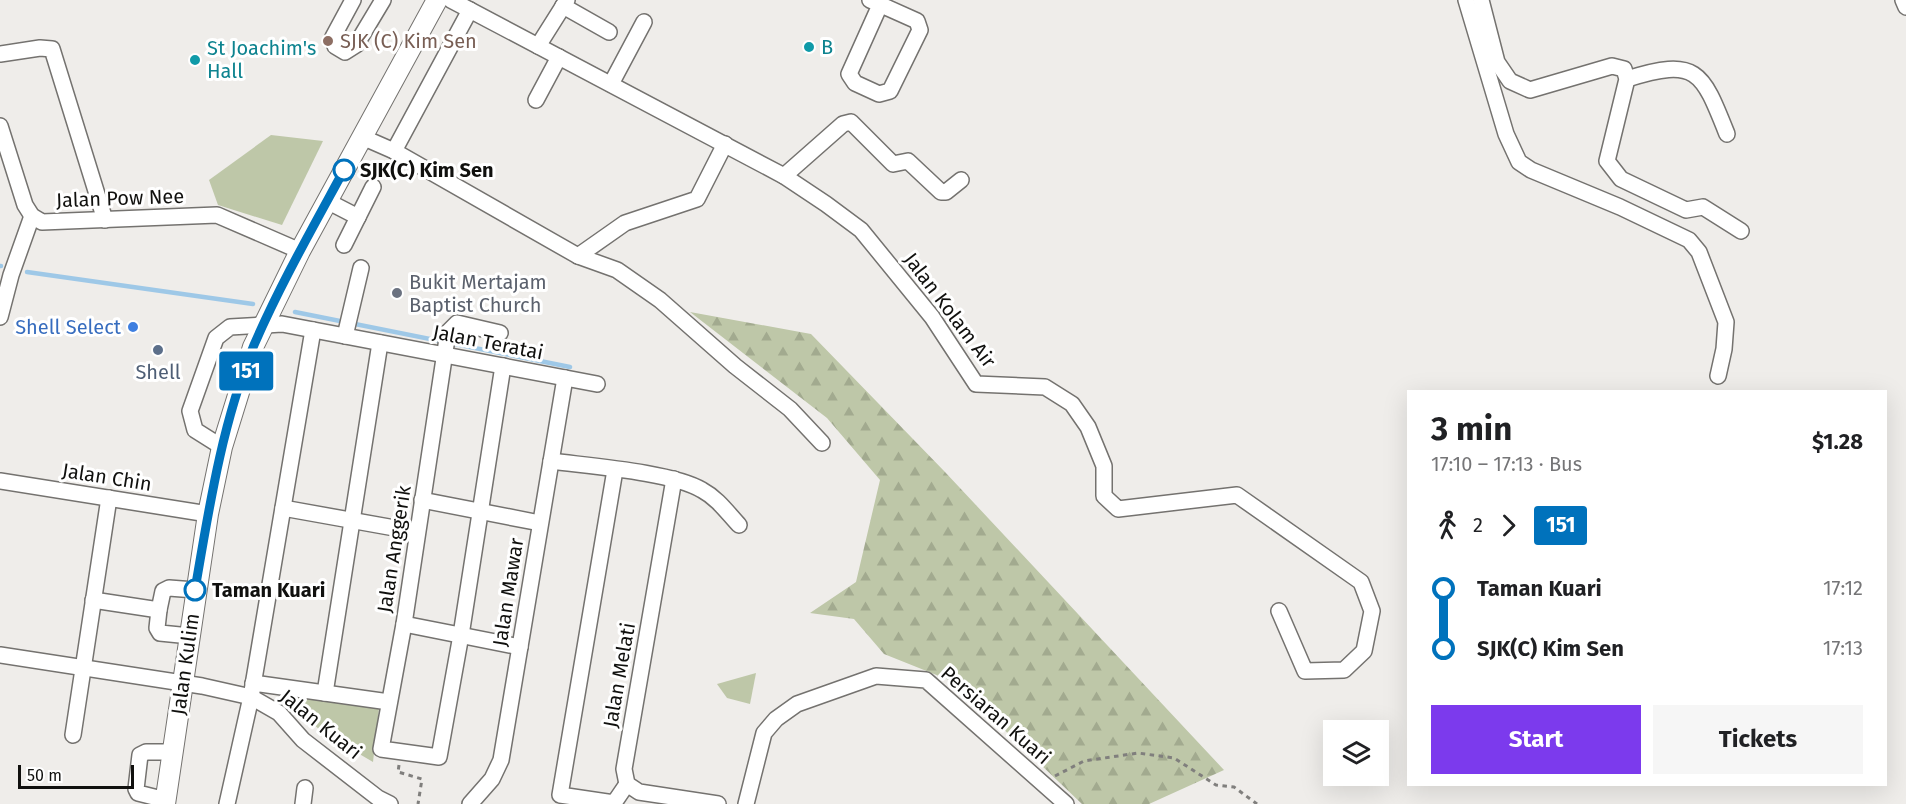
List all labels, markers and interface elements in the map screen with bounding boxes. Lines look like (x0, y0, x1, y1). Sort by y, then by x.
place label: SJK (C) Kim Sen (340, 29, 477, 53)
marker: SJK (C) Kim Sen (321, 34, 335, 48)
place label: B (821, 35, 833, 59)
place label: St Joachim's Hall (207, 36, 316, 83)
marker: B (802, 40, 816, 54)
marker: St Joachim's Hall (188, 53, 202, 67)
place label: SJK(C) Kim Sen (360, 158, 493, 182)
marker: SJK(C) Kim Sen (333, 159, 355, 181)
street label: Jalan Pow Nee (55, 184, 185, 212)
street label: Jalan Kolam Air (899, 248, 1001, 372)
place label: Bukit Mertajam Baptist Church (409, 270, 547, 317)
marker: Bukit Mertajam Baptist Church (390, 286, 404, 300)
place label: Shell Select (15, 315, 122, 339)
marker: Shell Select (126, 320, 140, 334)
street label: Jalan Teratai (431, 320, 545, 364)
marker: Shell (151, 343, 165, 357)
line badge: 151 (212, 352, 280, 391)
text: 151 (231, 358, 261, 384)
place label: Shell (135, 360, 181, 384)
text: 3 min (1431, 409, 1512, 449)
text: $1.28 (1812, 428, 1863, 455)
text: 17:10 – 17:13 · Bus (1431, 452, 1582, 476)
street label: Jalan Chin (60, 458, 154, 496)
street label: Jalan Anggerik (372, 483, 416, 614)
icon: walk (1431, 509, 1464, 542)
icon: forward (1492, 509, 1525, 542)
text: 151 (1546, 512, 1575, 538)
text: 2 (1473, 513, 1483, 537)
street label: Jalan Mawar (488, 536, 528, 648)
text: Taman Kuari (1477, 575, 1602, 602)
text: 17:12 (1823, 576, 1863, 600)
place label: Taman Kuari (212, 578, 325, 602)
marker: Taman Kuari (184, 579, 206, 601)
street label: Jalan Kulim (166, 612, 204, 716)
street label: Jalan Melati (598, 621, 640, 729)
text: SJK(C) Kim Sen (1477, 635, 1624, 662)
text: 17:13 (1823, 636, 1863, 660)
street label: Persiaran Kuari (936, 661, 1056, 769)
street label: Jalan Kuari (275, 684, 367, 764)
button: Start (1431, 705, 1641, 774)
button: Tickets (1653, 705, 1863, 774)
map controls (1323, 720, 1389, 786)
button: layers (1323, 720, 1389, 786)
scale bar (18, 762, 134, 790)
text: 50 m (27, 766, 62, 785)

